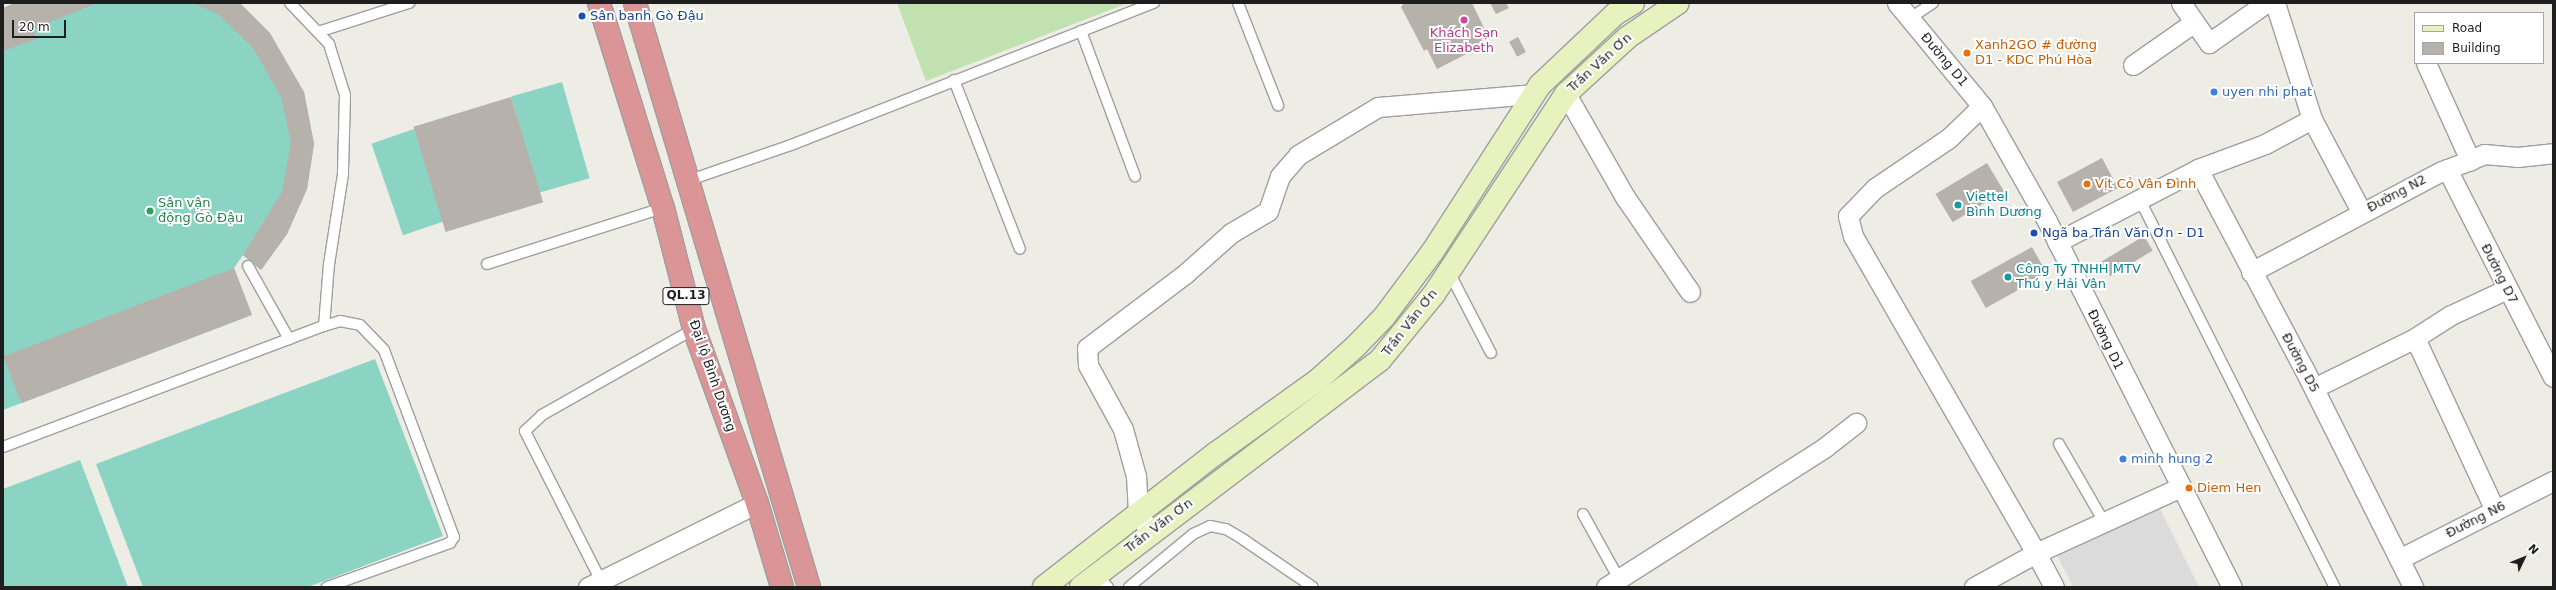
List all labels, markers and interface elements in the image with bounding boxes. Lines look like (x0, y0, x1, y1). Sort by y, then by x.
place label: Sân banh Gò Đậu (590, 8, 704, 24)
marker: Sân banh Gò Đậu (577, 11, 587, 21)
scale bar (14, 12, 68, 38)
legend (2414, 12, 2544, 64)
marker: Khách Sạn Elizabeth (1459, 15, 1469, 25)
text: 20 m (19, 20, 50, 34)
text: Road (2452, 21, 2482, 35)
place label: Khách Sạn Elizabeth (1430, 26, 1498, 57)
street label: Trần Văn Ơn (1565, 30, 1635, 96)
street label: Đường D1 (1917, 30, 1971, 90)
place label: Xanh2GO # đường D1 - KDC Phú Hòa (1975, 38, 2097, 69)
text: Building (2452, 41, 2501, 55)
marker: Xanh2GO # đường D1 - KDC Phú Hòa (1962, 48, 1972, 58)
place label: uyen nhi phat (2222, 84, 2312, 100)
marker: uyen nhi phat (2209, 87, 2219, 97)
street label: Đường N2 (2365, 172, 2429, 216)
place label: Vịt Cỏ Vân Đình (2095, 176, 2196, 192)
marker: Vịt Cỏ Vân Đình (2082, 179, 2092, 189)
place label: Viettel Bình Dương (1966, 190, 2042, 221)
place label: Sân vận động Gò Đậu (158, 196, 243, 227)
marker: Viettel Bình Dương (1953, 200, 1963, 210)
marker: Sân vận động Gò Đậu (145, 206, 155, 216)
place label: Ngã ba Trần Văn Ơn - D1 (2042, 225, 2205, 241)
marker: Ngã ba Trần Văn Ơn - D1 (2029, 228, 2039, 238)
street label: Đường D7 (2477, 241, 2521, 307)
place label: Công Ty TNHH MTV Thú y Hải Vân (2016, 262, 2141, 293)
marker: Công Ty TNHH MTV Thú y Hải Vân (2003, 272, 2013, 282)
road number: QL.13 (662, 286, 710, 306)
street label: Trần Văn Ơn (1379, 286, 1441, 360)
street label: Đường D1 (2084, 307, 2126, 373)
street label: Đại lộ Bình Dương (686, 318, 738, 434)
street label: Đường D5 (2278, 331, 2322, 395)
place label: minh hung 2 (2131, 451, 2213, 467)
marker: minh hung 2 (2118, 454, 2128, 464)
place label: Diem Hen (2197, 480, 2261, 496)
marker: Diem Hen (2184, 483, 2194, 493)
street label: Trần Văn Ơn (1122, 495, 1196, 557)
street label: Đường N6 (2444, 498, 2508, 542)
north arrow (2504, 538, 2544, 578)
text: N (2525, 542, 2541, 557)

